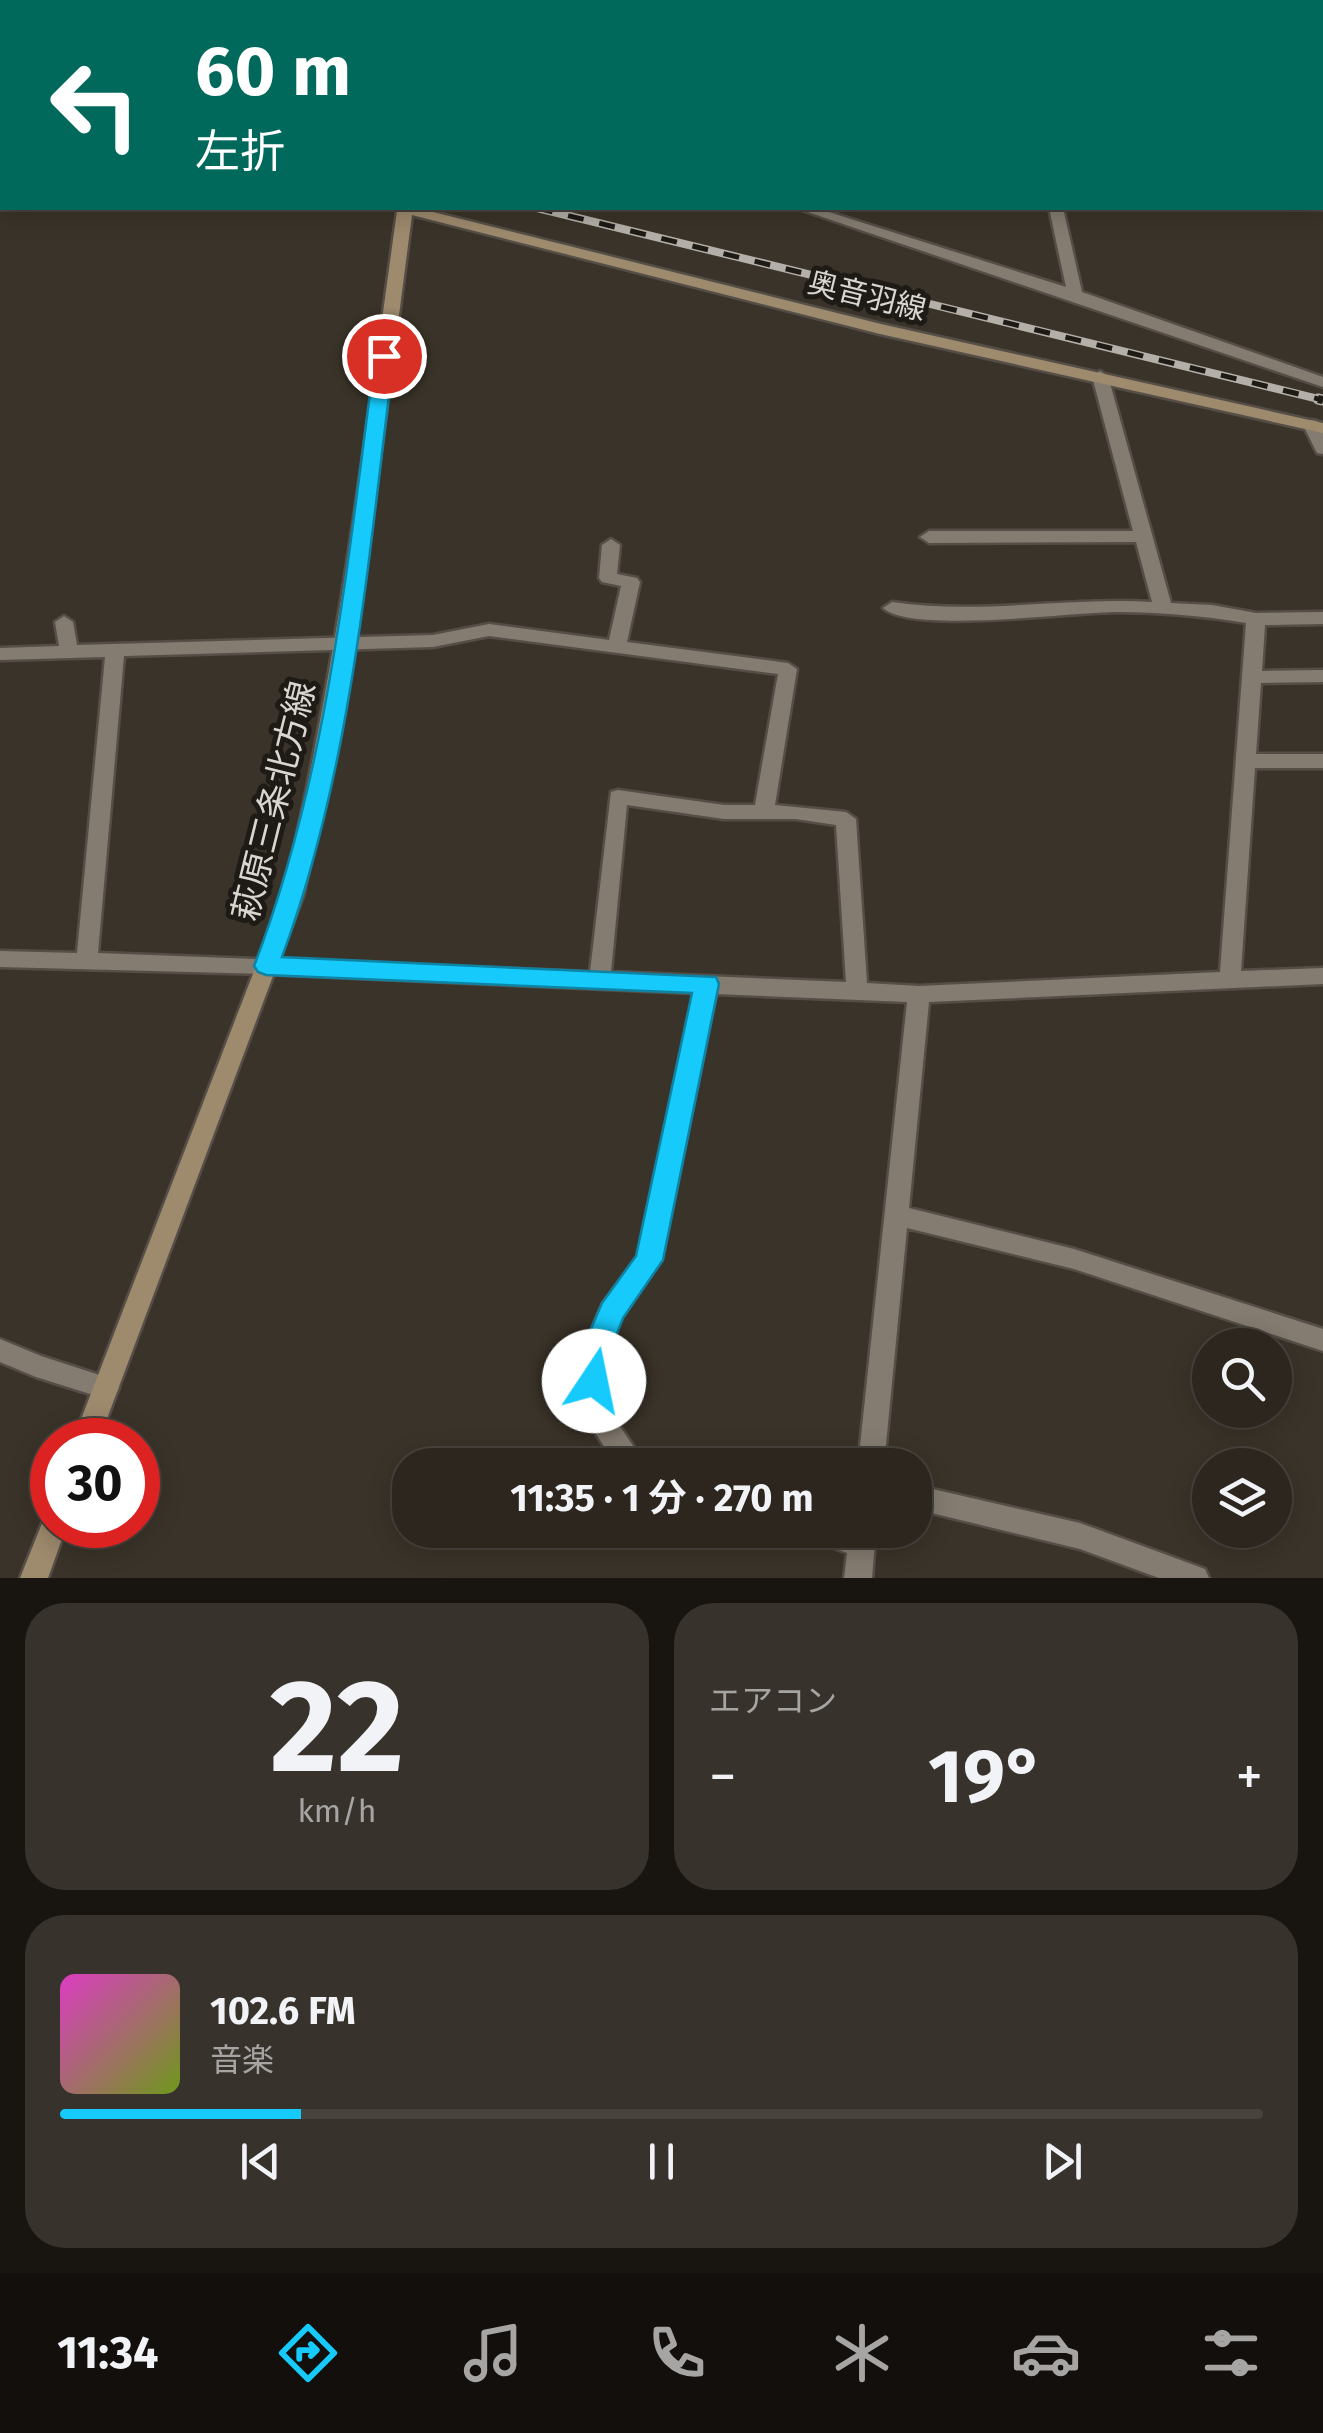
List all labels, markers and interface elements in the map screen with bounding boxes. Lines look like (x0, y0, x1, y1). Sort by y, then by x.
text: 60 m (195, 30, 351, 114)
icon: left (30, 40, 160, 170)
text: 左折 (195, 125, 285, 179)
street label: 奥音羽線 (804, 264, 930, 328)
pin (342, 314, 427, 399)
icon: arrive (357, 329, 412, 384)
street label: 萩原三条北方線 (224, 677, 324, 925)
map controls (1192, 1328, 1292, 1548)
button: search (1192, 1328, 1292, 1428)
position arrow (542, 1329, 646, 1433)
speed limit sign: 30 (30, 1418, 160, 1548)
button: layers (1192, 1448, 1292, 1548)
text: 11:35 · 1 分 · 270 m (510, 1475, 814, 1521)
text: 22 (270, 1649, 404, 1805)
text: エアコン (709, 1682, 837, 1720)
text: 19° (928, 1732, 1044, 1822)
text: − (709, 1744, 737, 1810)
text: + (1236, 1744, 1263, 1810)
text: km/h (297, 1792, 377, 1830)
text: 102.6 FM (210, 1988, 356, 2034)
text: 音楽 (210, 2041, 274, 2079)
icon: previous (233, 2134, 288, 2189)
icon: pause (634, 2134, 689, 2189)
icon: next (1035, 2134, 1090, 2189)
icon: directions (273, 2318, 343, 2388)
icon: music (458, 2318, 528, 2388)
icon: phone (642, 2318, 712, 2388)
icon: climate (827, 2318, 897, 2388)
icon: car (1011, 2318, 1081, 2388)
icon: filters (1196, 2318, 1266, 2388)
text: 11:34 (57, 2326, 158, 2380)

